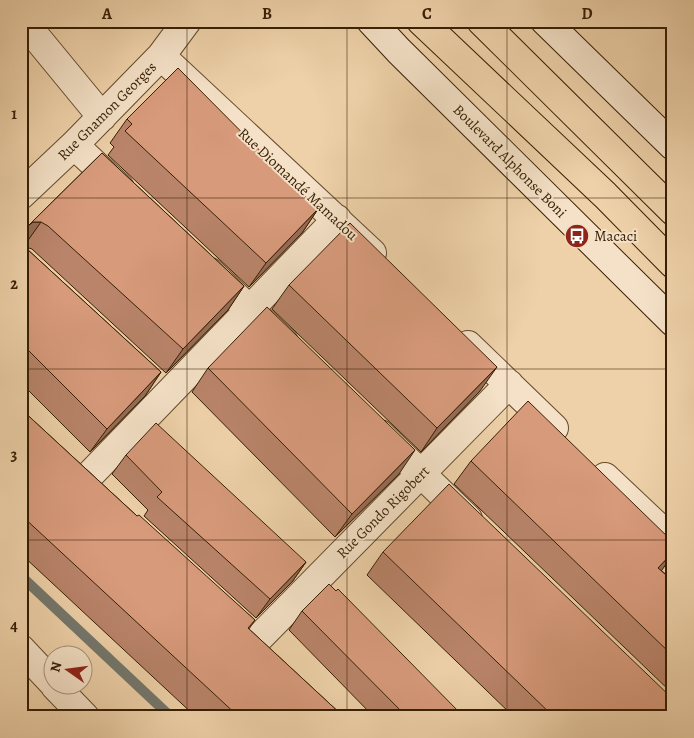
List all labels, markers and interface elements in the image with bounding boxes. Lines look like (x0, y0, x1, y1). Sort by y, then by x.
text: A (101, 3, 113, 25)
text: B (262, 3, 272, 25)
text: C (422, 3, 432, 25)
text: D (581, 3, 593, 25)
street label: Rue Gnamon Georges (53, 57, 161, 165)
street label: Boulevard Alphonse Boni (449, 100, 571, 222)
text: 1 (11, 103, 17, 125)
street label: Rue Diomandé Mamadou (234, 123, 363, 245)
bus stop icon: Macaci (564, 223, 590, 249)
place label: Macaci (594, 226, 637, 246)
text: 2 (10, 273, 18, 295)
text: 3 (11, 444, 18, 466)
street label: Rue Gondo Rigobert (332, 461, 434, 563)
text: 4 (10, 615, 18, 637)
north arrow (42, 646, 92, 696)
text: N (45, 660, 66, 674)

